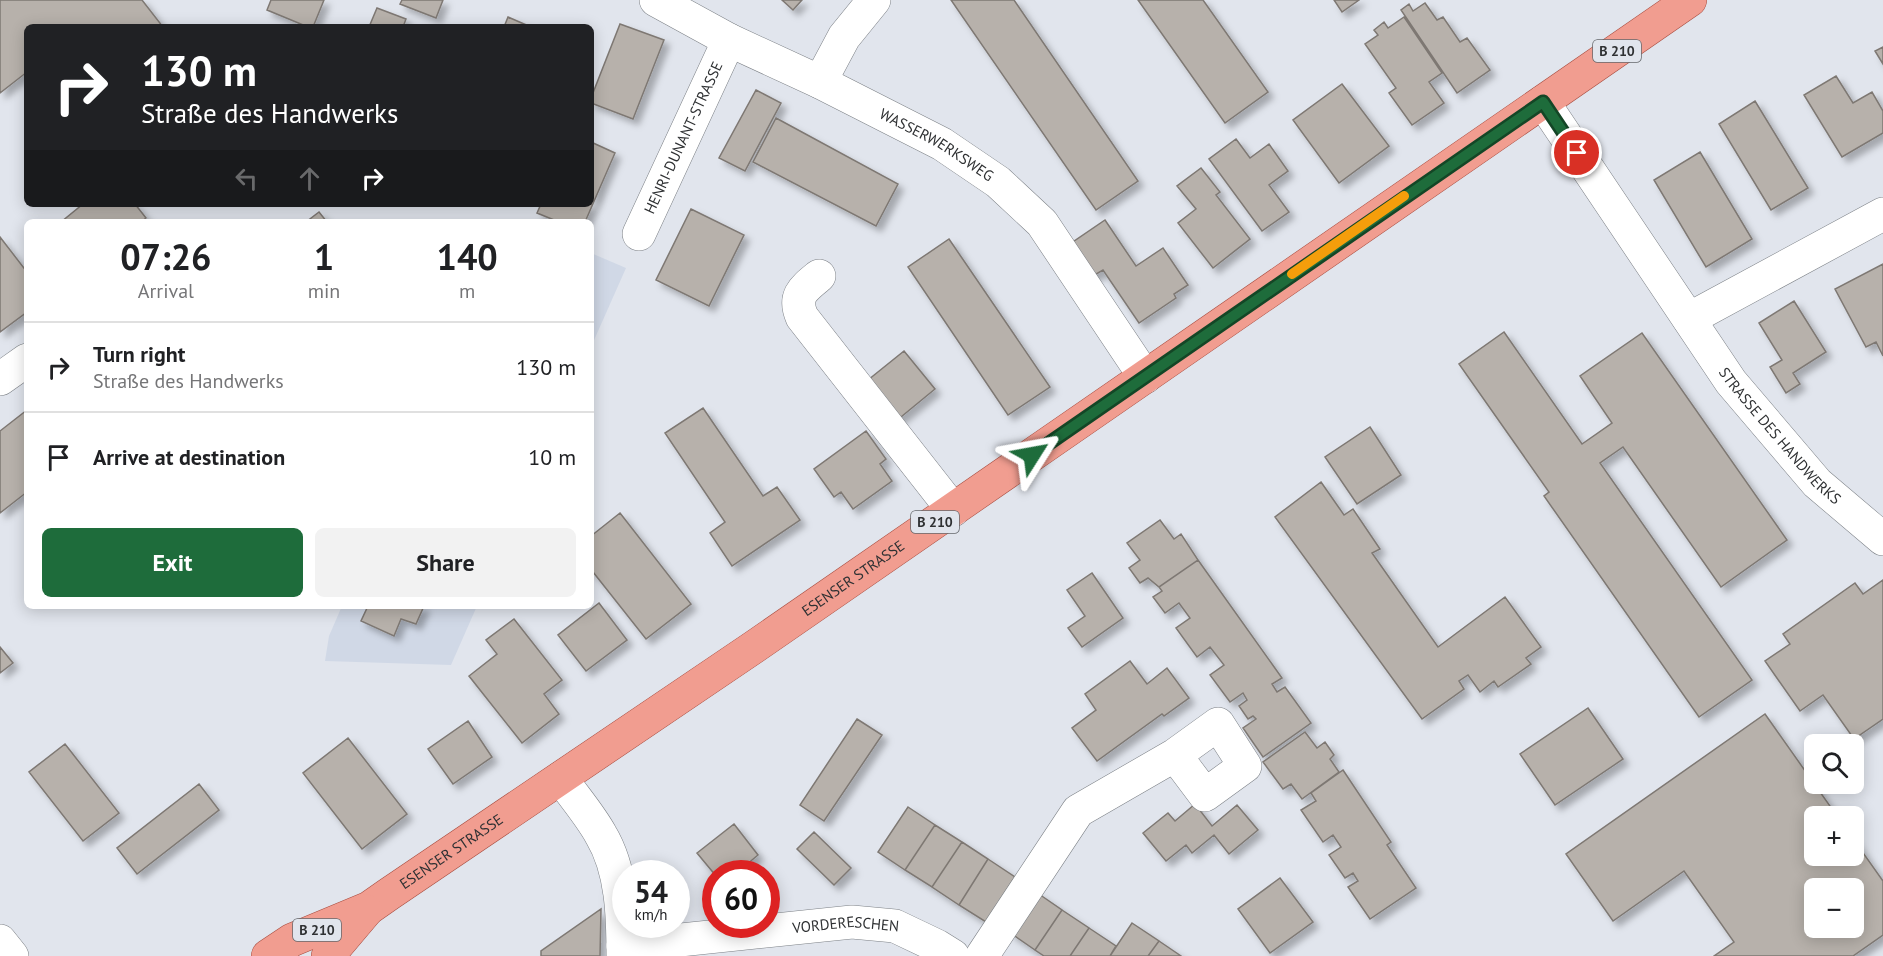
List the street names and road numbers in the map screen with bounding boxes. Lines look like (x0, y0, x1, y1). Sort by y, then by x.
road number: B 210 (1593, 40, 1641, 62)
street label: HENRI-DUNANT-STRASSE (640, 58, 727, 217)
street label: WASSERWERKSWEG (876, 104, 998, 185)
street label: STRASSE DES HANDWERKS (1715, 364, 1845, 508)
road number: B 210 (911, 511, 959, 533)
street label: ESENSER STRASSE (798, 536, 908, 620)
street label: ESENSER STRASSE (396, 810, 506, 893)
street label: VORDERESCHEN (791, 912, 900, 937)
road number: B 210 (293, 919, 341, 941)

